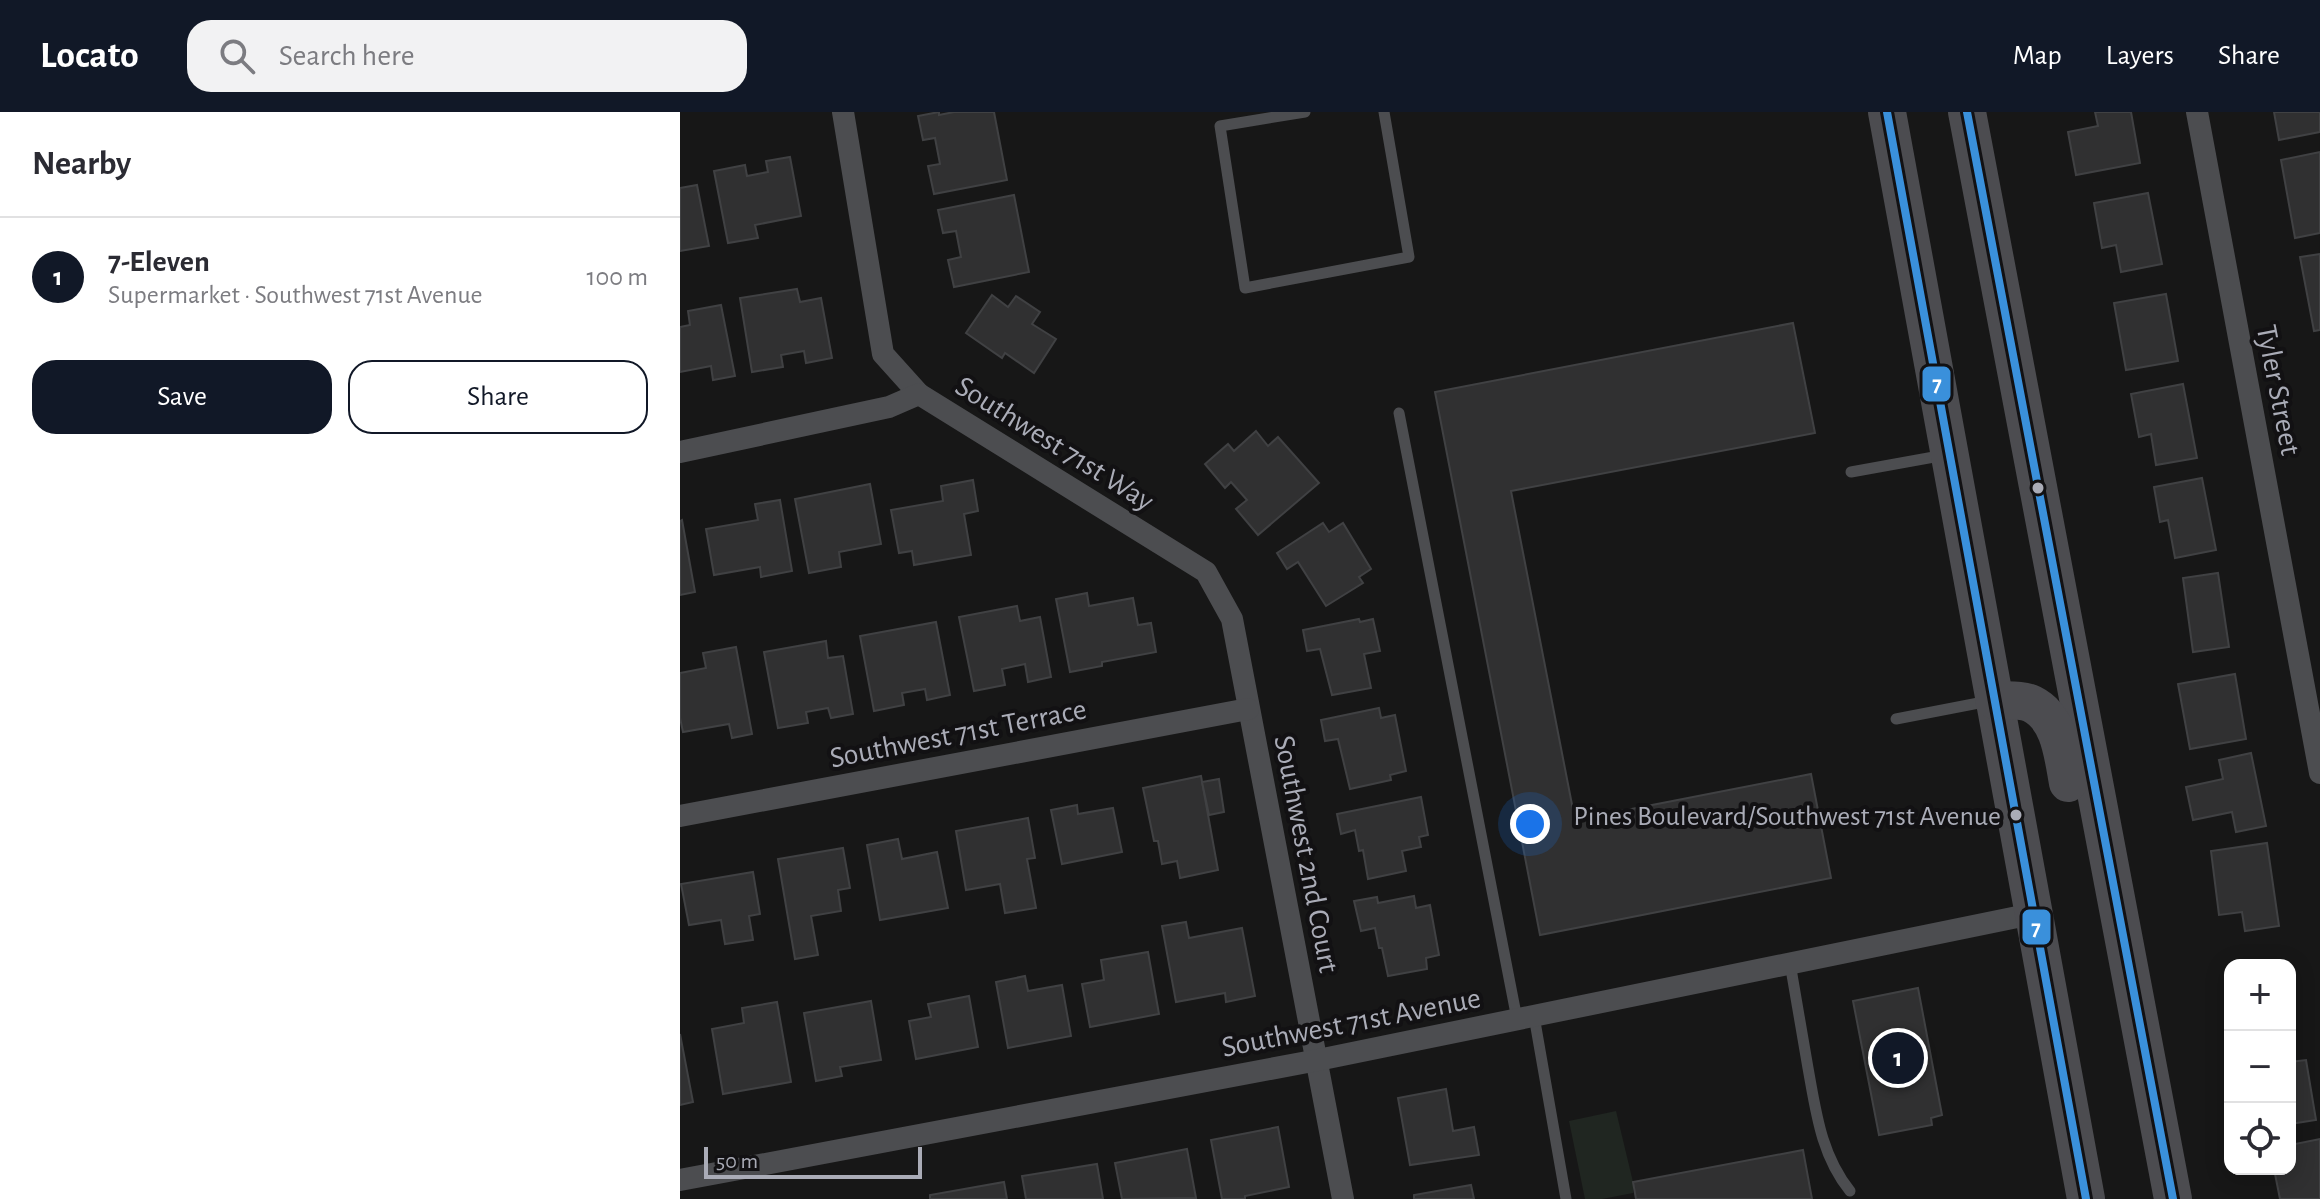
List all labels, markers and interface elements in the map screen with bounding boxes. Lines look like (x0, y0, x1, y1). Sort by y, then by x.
search box (187, 20, 747, 92)
icon: search (215, 34, 259, 78)
text: Locato (40, 37, 139, 75)
text: Search here (279, 41, 414, 71)
text: Map (2013, 42, 2062, 70)
text: Layers (2106, 42, 2174, 70)
text: Share (2218, 42, 2280, 70)
text: Nearby (32, 147, 131, 181)
text: 7-Eleven (108, 247, 210, 277)
text: 1 (53, 264, 63, 290)
text: 100 m (587, 264, 648, 290)
text: Supermarket · Southwest 71st Avenue (108, 282, 483, 308)
street label: Tyler Street (2251, 323, 2305, 458)
button: Save (32, 360, 332, 434)
button: Share (348, 360, 648, 434)
line badge: 7 (1921, 365, 1952, 403)
street label: Southwest 71st Way (950, 371, 1159, 517)
text: 7 (1932, 373, 1942, 395)
unlabelled marker (2030, 480, 2046, 496)
street label: Southwest 71st Terrace (827, 694, 1089, 774)
street label: Southwest 2nd Court (1268, 733, 1344, 976)
place label: Pines Boulevard/Southwest 71st Avenue (1573, 803, 2001, 831)
your location (1510, 804, 1550, 844)
marker: Pines Boulevard/Southwest 71st Avenue (2008, 807, 2024, 823)
line badge: 7 (2021, 908, 2052, 946)
text: 7 (2031, 917, 2041, 939)
map controls (2224, 959, 2296, 1175)
button: + (2224, 959, 2296, 1031)
street label: Southwest 71st Avenue (1219, 983, 1483, 1063)
pin: 1 (1872, 1028, 1924, 1088)
button: − (2224, 1031, 2296, 1103)
button: locate (2224, 1103, 2296, 1175)
scale bar (704, 1143, 922, 1179)
text: 50 m (716, 1150, 758, 1172)

